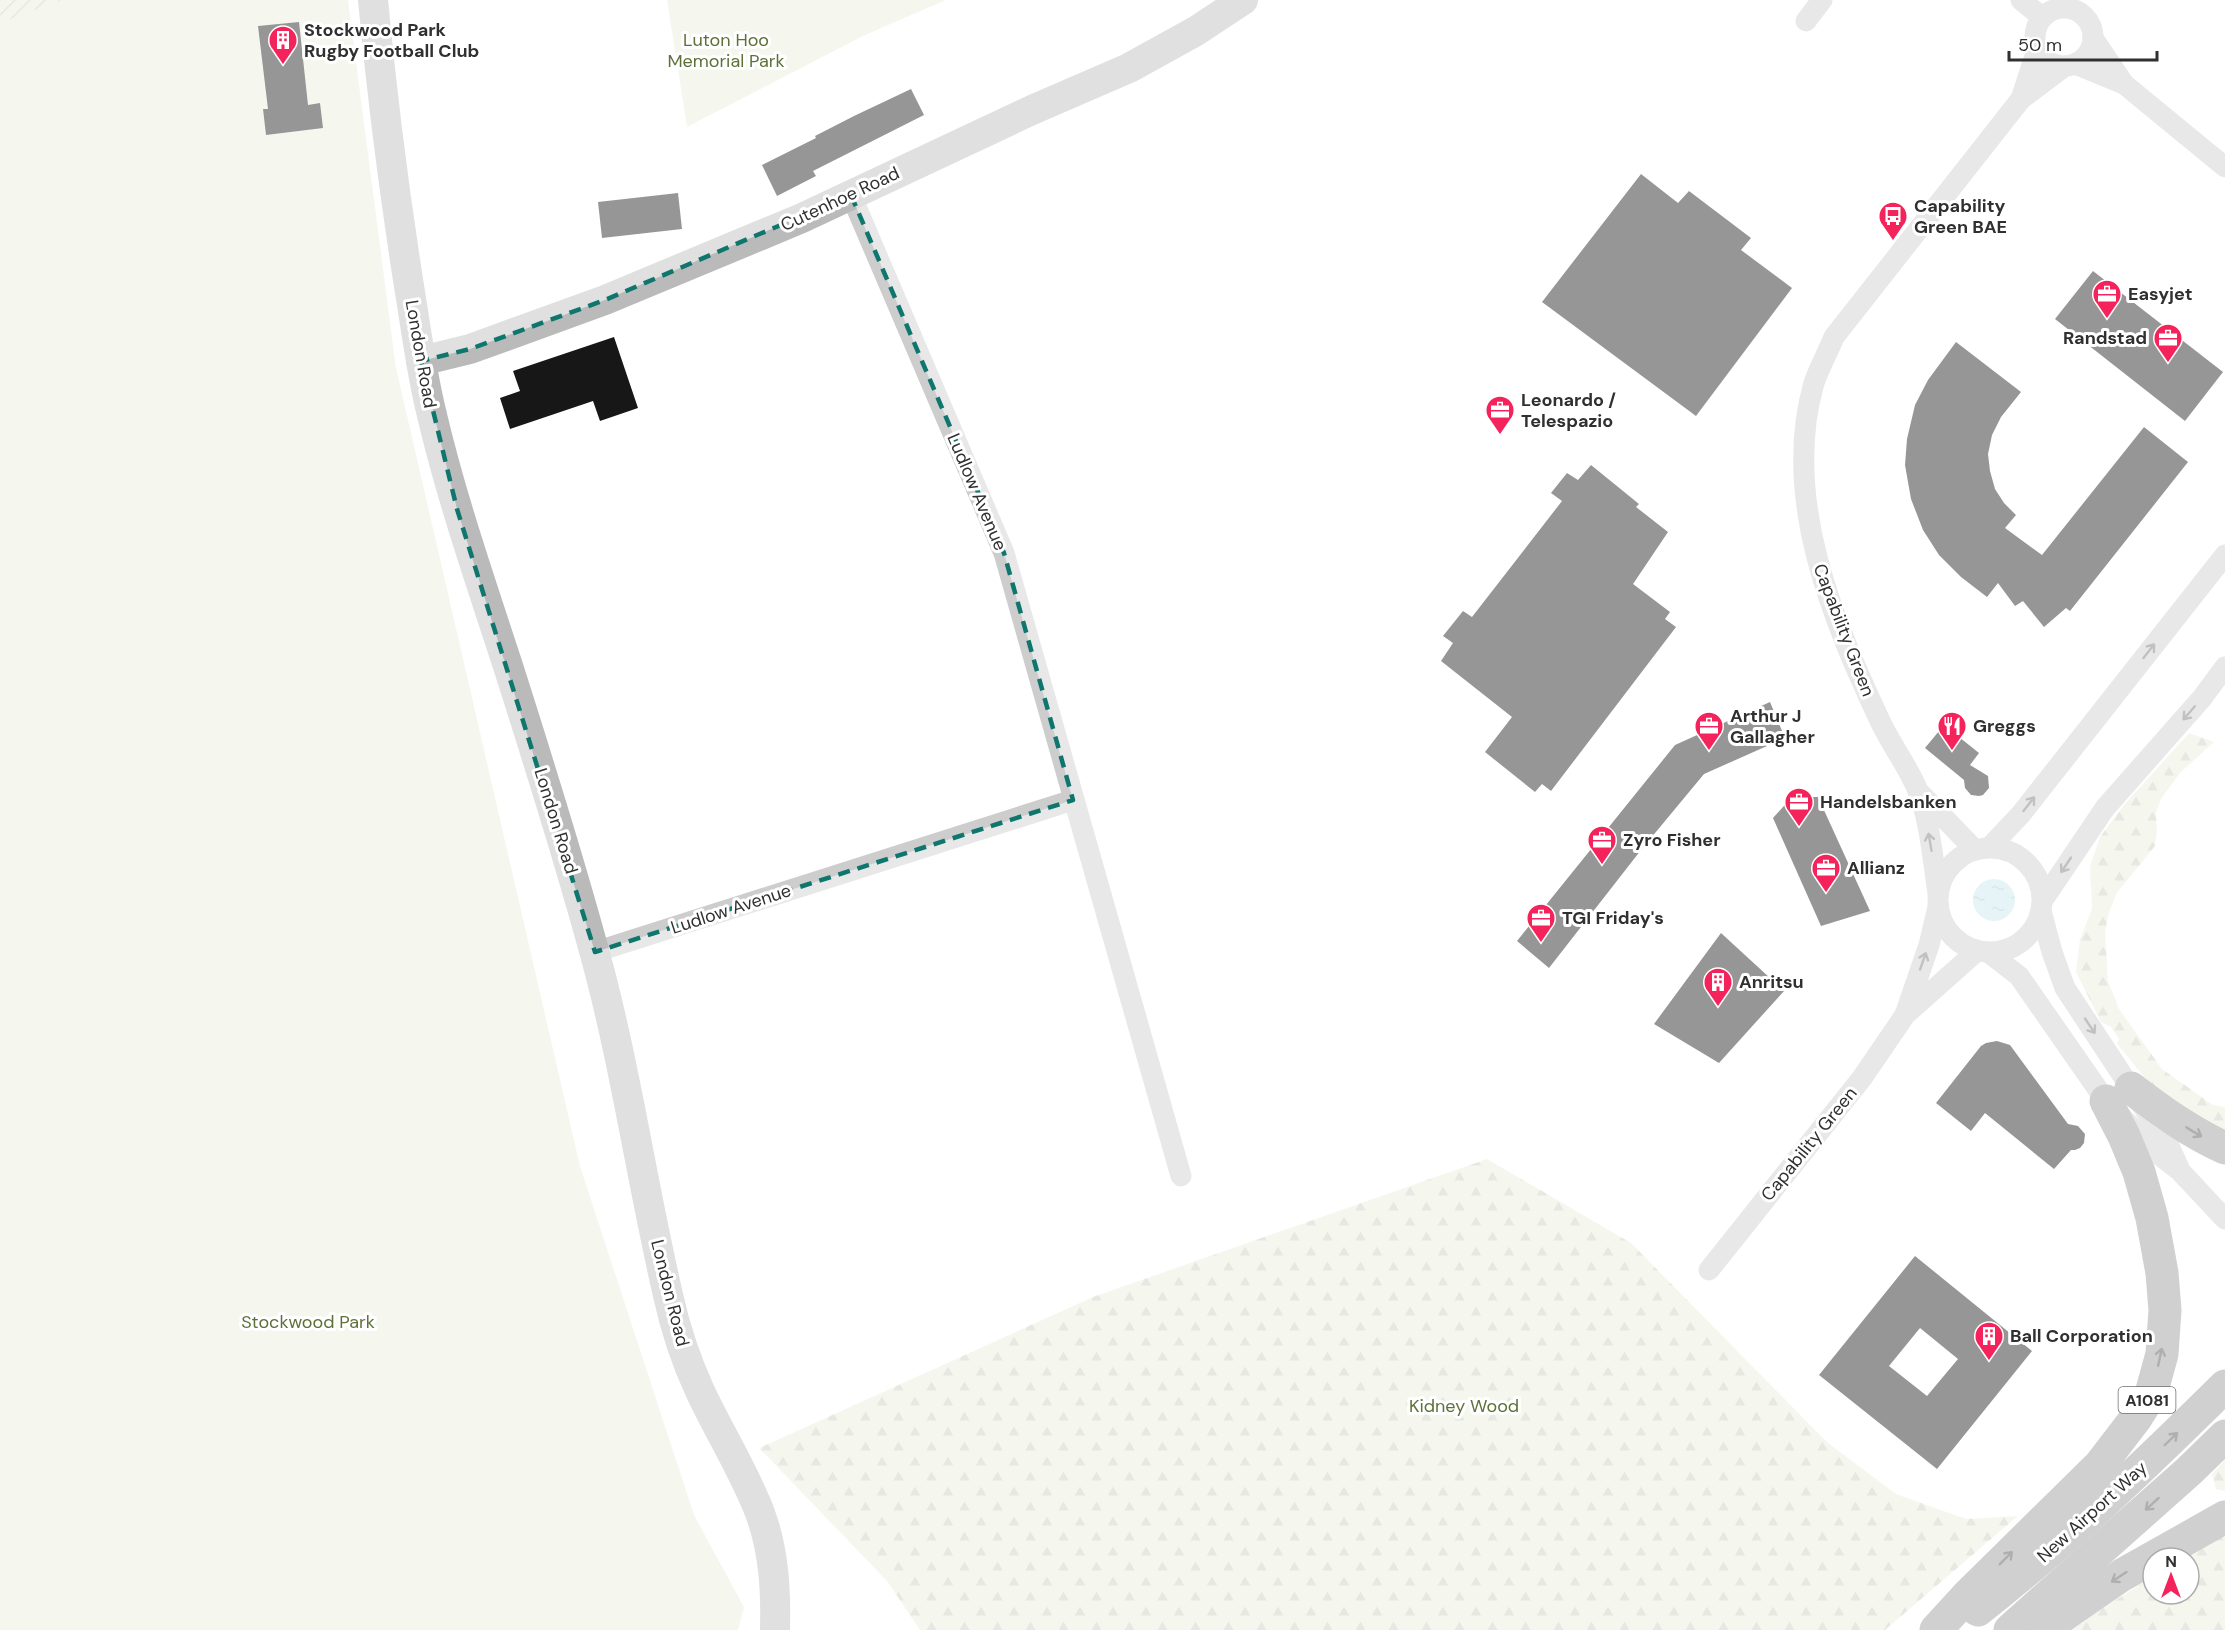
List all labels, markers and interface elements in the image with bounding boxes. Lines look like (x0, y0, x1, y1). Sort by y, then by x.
place label: Stockwood Park Rugby Football Club (304, 18, 479, 63)
building icon: Stockwood Park Rugby Football Club (267, 24, 299, 66)
scale bar (2009, 24, 2158, 62)
park label: Luton Hoo Memorial Park (667, 28, 785, 73)
text: 50 m (2018, 33, 2062, 57)
street label: Cutenhoe Road (777, 161, 903, 237)
place label: Capability Green BAE (1914, 194, 2007, 239)
bus stop icon: Capability Green BAE (1877, 200, 1909, 242)
office icon: Easyjet (2091, 278, 2123, 320)
place label: Easyjet (2128, 282, 2192, 306)
street label: London Road (400, 298, 442, 410)
office icon: Randstad (2152, 322, 2184, 364)
place label: Randstad (2063, 326, 2147, 350)
place label: Leonardo / Telespazio (1521, 388, 1616, 433)
office icon: Leonardo / Telespazio (1484, 394, 1516, 436)
street label: Ludlow Avenue (942, 430, 1012, 554)
street label: Capability Green (1808, 560, 1880, 700)
one-way arrow (2143, 643, 2156, 659)
place label: Arthur J Gallagher (1730, 704, 1815, 749)
one-way arrow (2182, 705, 2196, 720)
office icon: Arthur J Gallagher (1693, 710, 1725, 752)
restaurant icon: Greggs (1936, 710, 1968, 752)
place label: Greggs (1973, 714, 2036, 738)
street label: London Road (529, 765, 583, 877)
office icon: Handelsbanken (1783, 786, 1815, 828)
place label: Handelsbanken (1820, 790, 1957, 814)
one-way arrow (2023, 797, 2036, 813)
office icon: Zyro Fisher (1586, 824, 1618, 866)
place label: Zyro Fisher (1623, 828, 1721, 852)
one-way arrow (1924, 832, 1935, 852)
office icon: Allianz (1810, 852, 1842, 894)
place label: Allianz (1847, 856, 1905, 880)
one-way arrow (2060, 856, 2072, 872)
street label: Ludlow Avenue (668, 878, 794, 940)
office icon: TGI Friday's (1525, 902, 1557, 944)
place label: TGI Friday's (1562, 906, 1664, 930)
one-way arrow (1918, 952, 1929, 971)
building icon: Anritsu (1702, 966, 1734, 1008)
place label: Anritsu (1739, 970, 1804, 994)
one-way arrow (2084, 1017, 2096, 1034)
street label: Capability Green (1756, 1082, 1862, 1206)
one-way arrow (2185, 1127, 2202, 1139)
street label: London Road (645, 1237, 695, 1349)
park label: Stockwood Park (241, 1310, 375, 1334)
building icon: Ball Corporation (1973, 1320, 2005, 1362)
place label: Ball Corporation (2010, 1324, 2153, 1348)
one-way arrow (2155, 1348, 2166, 1367)
road number: A1081 (2118, 1387, 2176, 1413)
park label: Kidney Wood (1409, 1394, 1519, 1418)
one-way arrow (2163, 1432, 2178, 1447)
street label: New Airport Way (2032, 1456, 2152, 1568)
one-way arrow (2144, 1497, 2159, 1511)
north arrow (2141, 1546, 2201, 1606)
one-way arrow (1998, 1551, 2013, 1565)
text: N (2165, 1551, 2177, 1572)
one-way arrow (2112, 1571, 2128, 1583)

